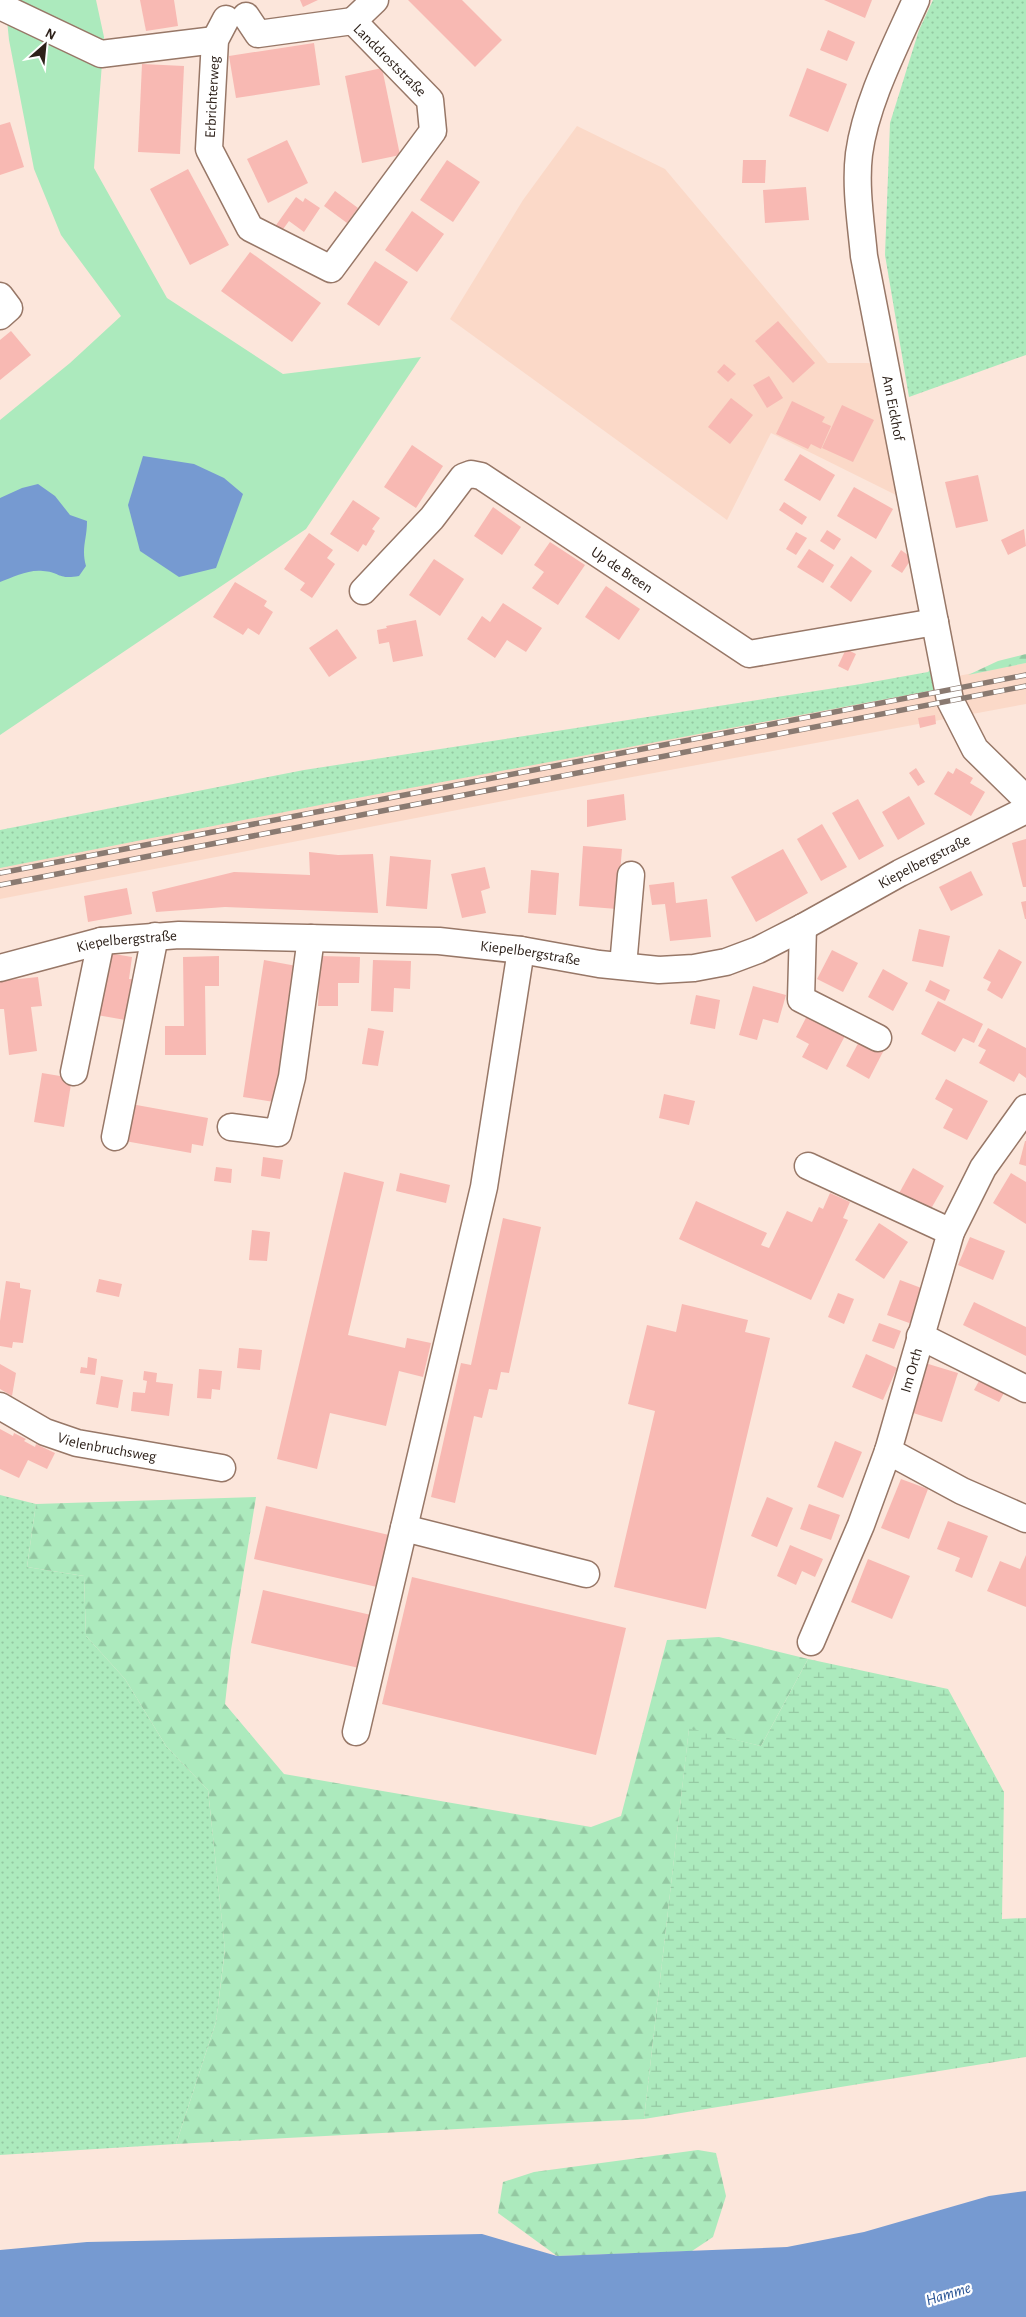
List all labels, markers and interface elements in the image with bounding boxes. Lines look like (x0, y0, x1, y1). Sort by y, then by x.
north arrow (20, 20, 70, 70)
street label: Landdroststraße (350, 21, 429, 100)
text: N (43, 26, 58, 43)
street label: Erbrichterweg (203, 55, 222, 138)
street label: Am Eickhof (879, 374, 907, 443)
street label: Up de Breen (588, 544, 655, 596)
street label: Kiepelbergstraße (876, 832, 973, 892)
street label: Kiepelbergstraße (75, 928, 177, 955)
street label: Kiepelbergstraße (479, 939, 582, 969)
street label: Im Orth (898, 1347, 925, 1394)
street label: Vielenbruchsweg (55, 1430, 158, 1465)
water label: Hamme (924, 2280, 973, 2308)

